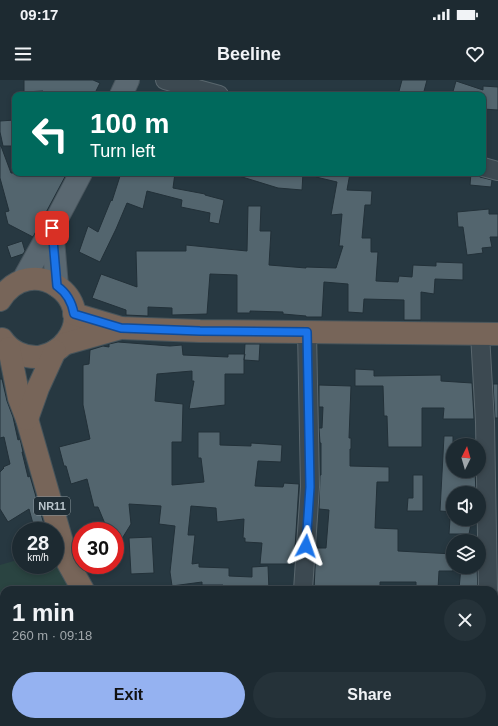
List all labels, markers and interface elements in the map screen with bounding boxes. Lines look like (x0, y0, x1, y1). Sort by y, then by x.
text: 09:17 (20, 6, 58, 23)
icon: menu (12, 43, 34, 65)
icon: heart (464, 43, 486, 65)
text: Beeline (217, 44, 281, 64)
icon: left (24, 108, 76, 160)
text: 100 m (90, 108, 169, 139)
text: Turn left (90, 141, 155, 161)
pin (35, 211, 69, 245)
icon: arrive (41, 217, 63, 239)
north arrow (446, 438, 486, 478)
map controls (446, 438, 486, 574)
button: sound (446, 486, 486, 526)
road number: NR11 (34, 497, 70, 515)
speed limit sign: 30 (72, 522, 124, 574)
position arrow (285, 525, 327, 567)
text: 28 (27, 532, 49, 554)
button: layers (446, 534, 486, 574)
text: km/h (27, 552, 49, 563)
text: 1 min (12, 599, 75, 626)
button: close (444, 599, 486, 641)
text: 260 m · 09:18 (12, 628, 92, 643)
button: Exit (12, 672, 245, 718)
button: Share (253, 672, 486, 718)

